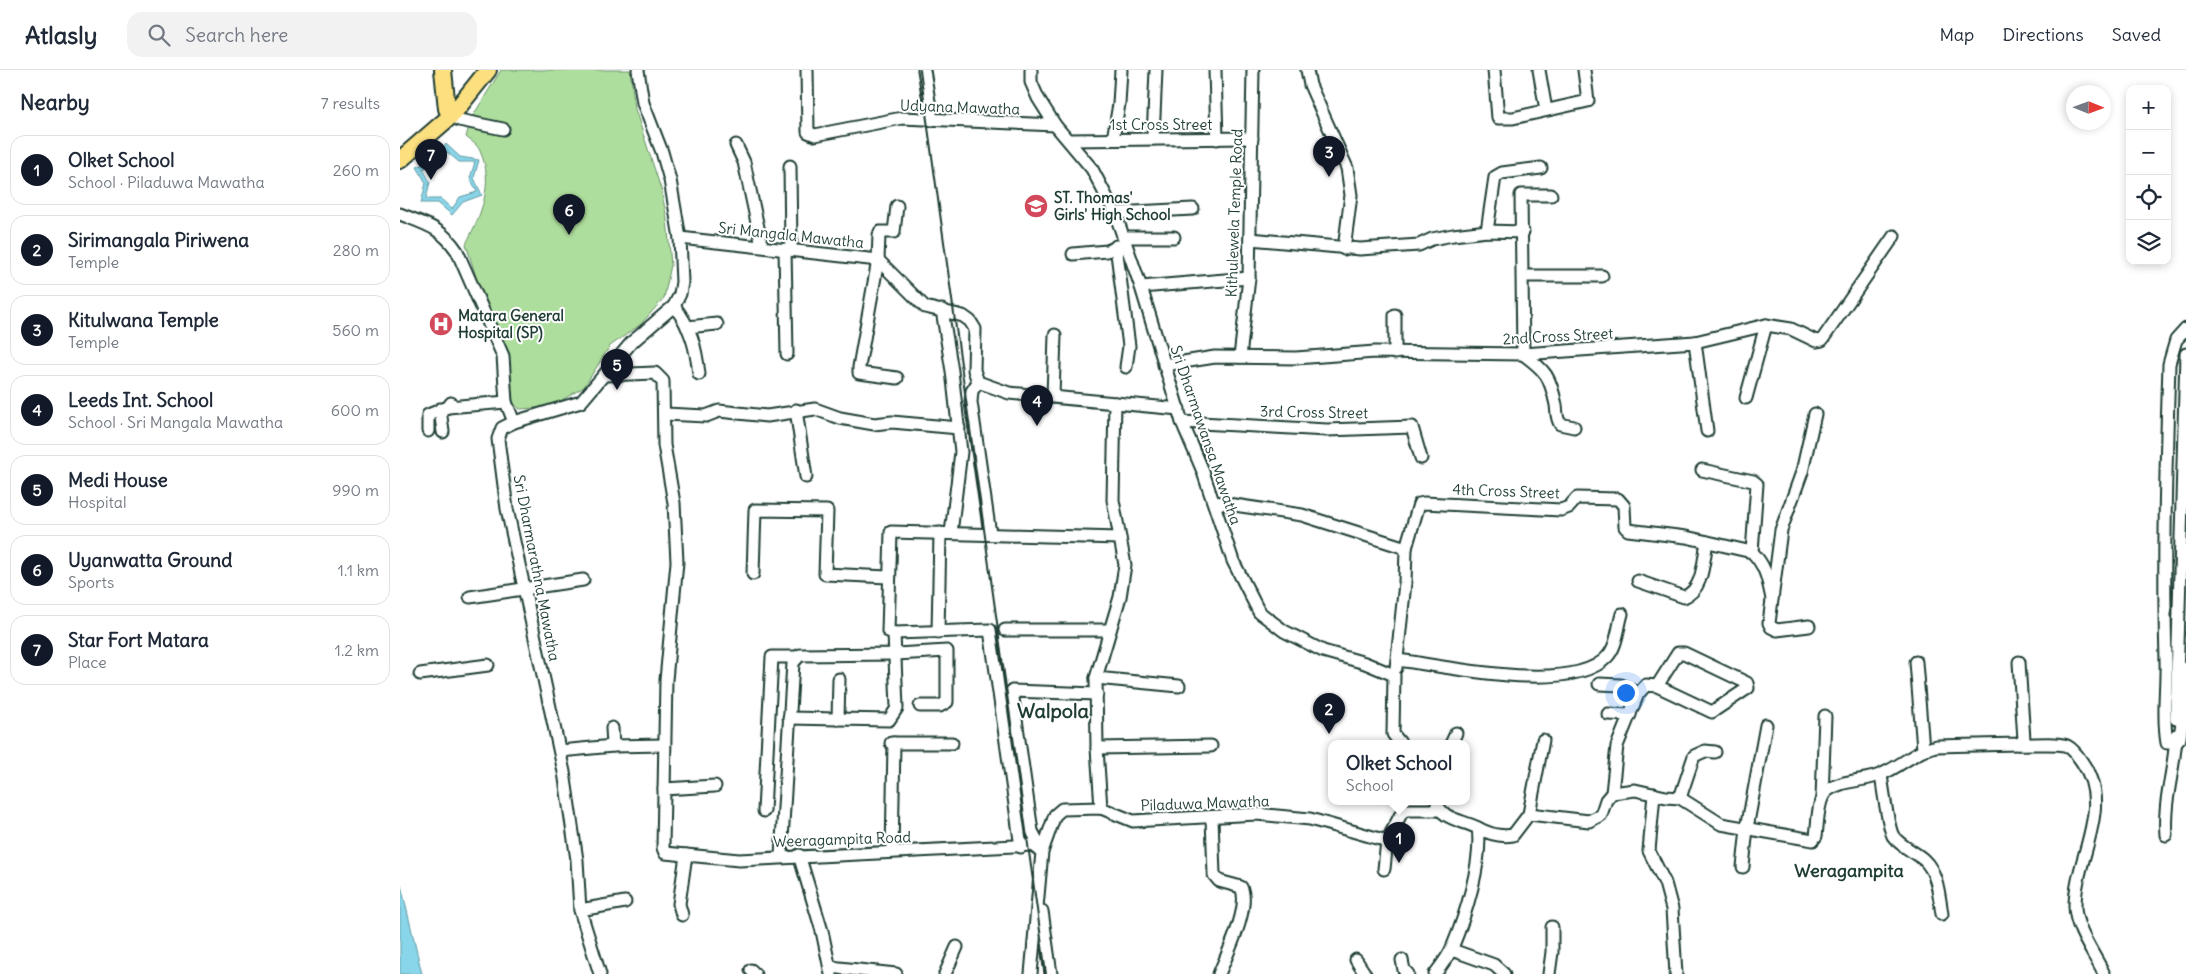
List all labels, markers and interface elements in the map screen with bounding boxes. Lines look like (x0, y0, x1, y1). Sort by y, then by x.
search box (127, 12, 477, 57)
text: Atlasly (25, 20, 97, 50)
icon: search (145, 21, 173, 49)
text: Search here (185, 23, 288, 47)
text: Map (1939, 23, 1974, 46)
text: Directions (2002, 23, 2084, 46)
text: Saved (2112, 23, 2161, 46)
north arrow (2066, 85, 2111, 130)
map controls (2126, 85, 2171, 265)
button: + (2126, 85, 2171, 130)
text: Nearby (20, 89, 90, 116)
text: 7 results (321, 93, 380, 113)
street label: Udyana Mawatha (900, 95, 1021, 119)
street label: 1st Cross Street (1110, 115, 1212, 134)
street label: Kithulewela Temple Road (1222, 128, 1246, 298)
button: − (2126, 130, 2171, 175)
pin: 3 (1313, 136, 1345, 177)
pin: 7 (415, 139, 447, 180)
text: Olket School (68, 148, 174, 172)
text: 1 (34, 160, 40, 180)
text: 260 m (333, 160, 379, 180)
text: School · Piladuwa Mawatha (68, 172, 265, 192)
button: locate (2126, 175, 2171, 220)
place label: ST. Thomas' Girls' High School (1054, 188, 1171, 225)
school or university icon: ST. Thomas' Girls' High School (1023, 193, 1049, 219)
pin: 6 (553, 194, 585, 235)
street label: Sri Mangala Mawatha (717, 218, 865, 252)
button: layers (2126, 220, 2171, 265)
text: Sirimangala Piriwena (68, 228, 249, 252)
text: 2 (33, 240, 41, 260)
text: 280 m (333, 240, 379, 260)
text: Temple (68, 252, 119, 272)
place label: Matara General Hospital (SP) (458, 306, 564, 343)
text: Kitulwana Temple (68, 308, 219, 332)
hospital icon: Matara General Hospital (SP) (428, 311, 454, 337)
text: 3 (32, 320, 42, 340)
text: 560 m (332, 320, 379, 340)
street label: 2nd Cross Street (1502, 324, 1614, 348)
text: Temple (68, 332, 119, 352)
street label: Sri Dharmawansa Mawatha (1166, 343, 1246, 528)
pin: 5 (601, 349, 633, 390)
pin: 4 (1021, 385, 1053, 426)
text: Leeds Int. School (68, 388, 213, 412)
text: 4 (32, 400, 42, 420)
text: 600 m (331, 400, 379, 420)
street label: 3rd Cross Street (1260, 402, 1368, 422)
text: School · Sri Mangala Mawatha (68, 412, 283, 432)
text: Medi House (68, 468, 168, 492)
street label: Sri Dharmarathna Mawatha (510, 473, 564, 663)
text: 5 (32, 480, 42, 500)
text: 990 m (332, 480, 379, 500)
street label: 4th Cross Street (1452, 480, 1560, 502)
text: Hospital (68, 492, 127, 512)
text: Uyanwatta Ground (68, 548, 232, 572)
text: 6 (32, 560, 42, 580)
text: 1.1 km (338, 560, 379, 580)
text: Sports (68, 572, 114, 592)
text: Star Fort Matara (68, 628, 209, 652)
text: 7 (33, 640, 41, 660)
text: 1.2 km (335, 640, 379, 660)
text: Place (68, 652, 107, 672)
your location (1613, 680, 1639, 706)
pin: 2 (1313, 693, 1345, 734)
district label: Walpola (1017, 698, 1090, 723)
popup (1328, 740, 1470, 805)
text: Olket School (1346, 751, 1452, 775)
text: School (1346, 775, 1394, 795)
street label: Piladuwa Mawatha (1140, 791, 1270, 815)
pin: 1 (1383, 822, 1415, 863)
street label: Weeragampita Road (773, 827, 912, 851)
district label: Weragampita (1794, 859, 1904, 882)

